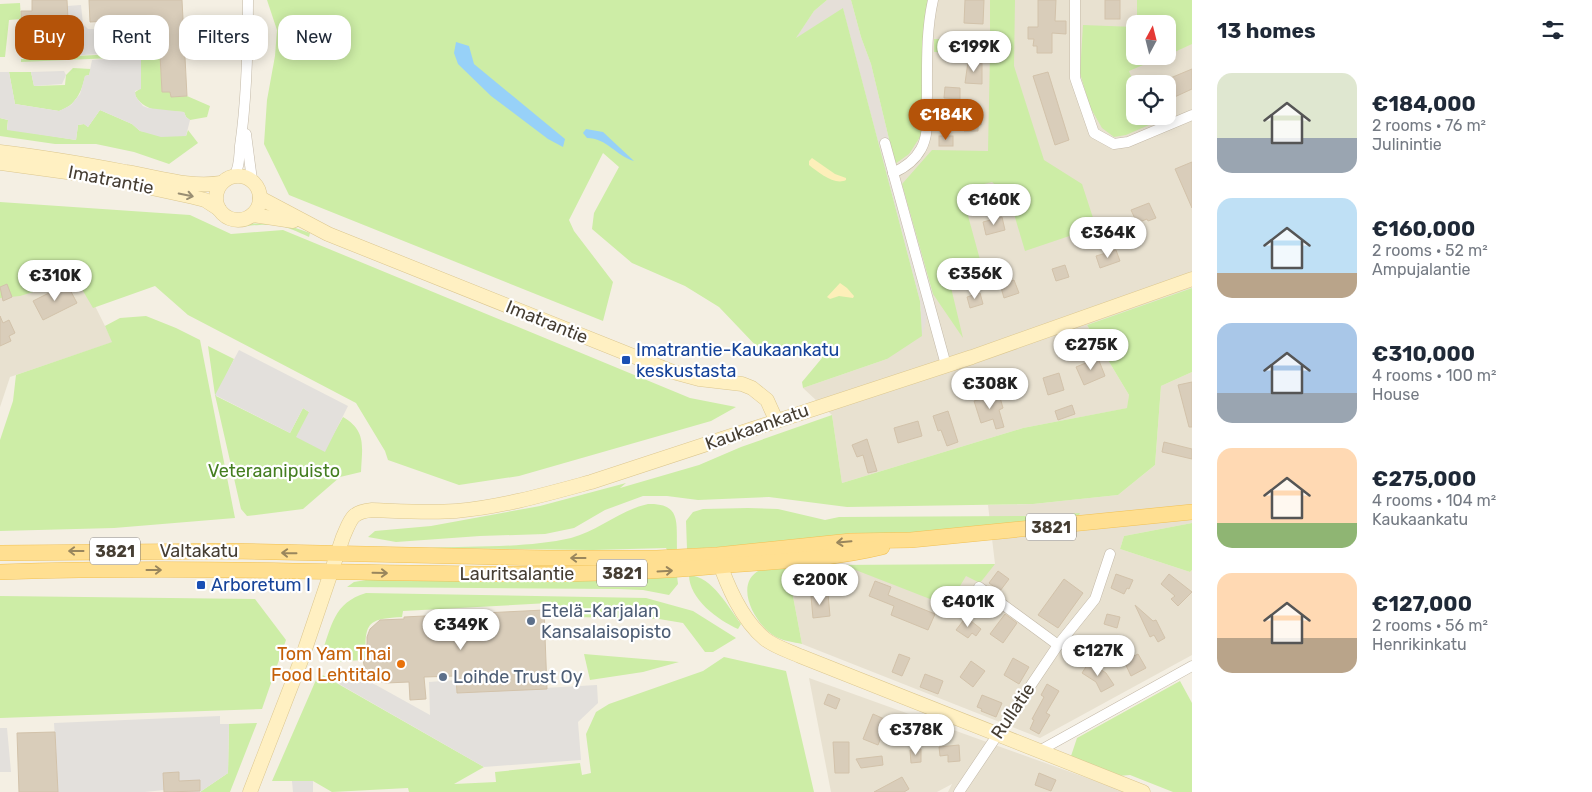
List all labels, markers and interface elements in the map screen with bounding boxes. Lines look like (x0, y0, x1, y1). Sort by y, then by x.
chip: Buy (15, 15, 84, 60)
chip: Rent (94, 15, 169, 60)
chip: Filters (179, 15, 268, 60)
chip: New (278, 15, 351, 60)
north arrow (1126, 15, 1176, 65)
map controls (1126, 15, 1176, 125)
icon: filters (1539, 16, 1567, 44)
text: 13 homes (1217, 18, 1316, 43)
pin: €199K (939, 30, 1009, 73)
text: €199K (948, 37, 1000, 56)
button: locate (1126, 75, 1176, 125)
text: €184,000 (1372, 91, 1476, 116)
icon: home (1257, 93, 1317, 153)
pin: €184K (911, 98, 981, 141)
text: €184K (920, 105, 972, 124)
text: 2 rooms · 76 m² (1372, 116, 1486, 135)
text: Julinintie (1372, 135, 1442, 154)
street label: Imatrantie (66, 161, 156, 199)
pin: €160K (959, 184, 1029, 226)
text: €160K (968, 190, 1020, 209)
one-way arrow (177, 191, 193, 200)
pin: €364K (1073, 216, 1143, 259)
text: €160,000 (1372, 216, 1475, 241)
icon: home (1257, 218, 1317, 278)
text: €364K (1080, 223, 1136, 242)
text: 2 rooms · 52 m² (1372, 241, 1488, 260)
pin: €356K (940, 258, 1010, 300)
pin: €310K (20, 260, 90, 302)
text: Ampujalantie (1372, 260, 1470, 279)
text: €356K (948, 264, 1002, 283)
text: €310K (29, 266, 81, 285)
street label: Imatrantie (503, 296, 591, 348)
pin: €275K (1056, 328, 1126, 371)
text: €275K (1064, 335, 1118, 354)
place label: Imatrantie-Kaukaankatu keskustasta (636, 339, 839, 382)
text: €310,000 (1372, 341, 1475, 366)
icon: home (1257, 343, 1317, 403)
marker: Imatrantie-Kaukaankatu keskustasta (620, 354, 632, 366)
text: 4 rooms · 100 m² (1372, 366, 1496, 385)
pin: €308K (955, 368, 1025, 410)
text: €308K (962, 374, 1018, 393)
text: House (1372, 385, 1419, 404)
street label: Kaukaankatu (702, 399, 812, 455)
park label: Veteraanipuisto (208, 460, 340, 482)
text: €275,000 (1372, 466, 1476, 491)
icon: home (1257, 468, 1317, 528)
text: 4 rooms · 104 m² (1372, 491, 1496, 510)
text: Kaukaankatu (1372, 510, 1468, 529)
road number: 3821 (1026, 514, 1076, 540)
one-way arrow (837, 537, 853, 547)
road number: 3821 (90, 538, 140, 564)
street label: Valtakatu (160, 540, 238, 562)
one-way arrow (68, 546, 84, 556)
one-way arrow (281, 548, 297, 557)
one-way arrow (570, 553, 586, 563)
road number: 3821 (597, 560, 647, 586)
street label: Lauritsalantie (460, 563, 574, 585)
pin: €200K (785, 564, 855, 606)
one-way arrow (145, 565, 161, 575)
one-way arrow (656, 566, 672, 575)
one-way arrow (372, 568, 388, 578)
text: €200K (792, 570, 848, 589)
place label: Arboretum I (211, 574, 311, 596)
marker: Arboretum I (195, 579, 207, 591)
pin: €401K (933, 586, 1003, 628)
text: €127,000 (1372, 591, 1472, 616)
text: €401K (942, 592, 994, 611)
icon: home (1257, 593, 1317, 653)
place label: Etelä-Karjalan Kansalaisopisto (541, 600, 671, 643)
pin: €349K (426, 608, 496, 651)
text: €349K (434, 615, 488, 634)
marker: Etelä-Karjalan Kansalaisopisto (525, 615, 537, 627)
text: 2 rooms · 56 m² (1372, 616, 1488, 635)
pin: €127K (1063, 634, 1133, 677)
text: Henrikinkatu (1372, 635, 1467, 654)
text: €127K (1073, 641, 1123, 660)
place label: Tom Yam Thai Food Lehtitalo (271, 643, 391, 686)
marker: Tom Yam Thai Food Lehtitalo (395, 658, 407, 670)
place label: Loihde Trust Oy (453, 666, 583, 688)
marker: Loihde Trust Oy (437, 671, 449, 683)
street label: Rullatie (986, 679, 1040, 743)
pin: €378K (881, 714, 951, 756)
text: €378K (889, 720, 943, 739)

